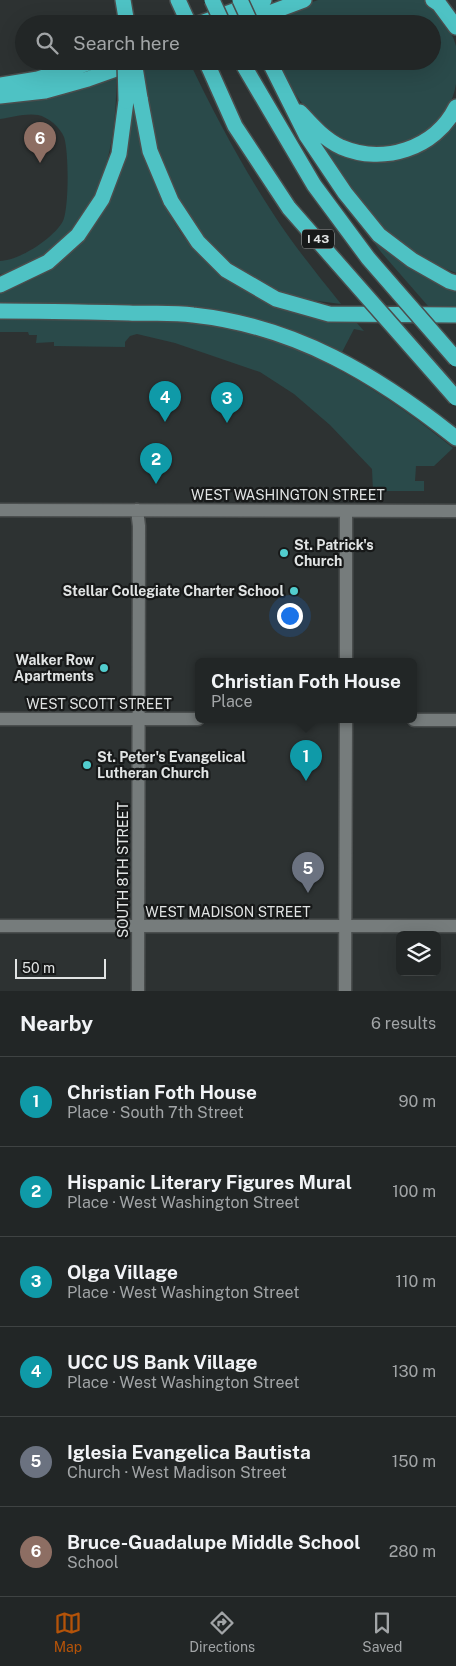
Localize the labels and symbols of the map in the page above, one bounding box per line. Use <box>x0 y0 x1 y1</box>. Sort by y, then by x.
pin: 6 <box>24 122 56 163</box>
road number: I 43 <box>302 230 334 248</box>
pin: 4 <box>149 381 181 422</box>
pin: 3 <box>211 382 243 423</box>
pin: 2 <box>140 443 172 484</box>
street label: WEST WASHINGTON STREET <box>191 487 385 503</box>
place label: St. Patrick's Church <box>294 537 374 569</box>
marker: St. Patrick's Church <box>278 547 290 559</box>
place label: Stellar Collegiate Charter School <box>63 583 284 599</box>
marker: Stellar Collegiate Charter School <box>288 585 300 597</box>
your location <box>277 603 303 629</box>
place label: Walker Row Apartments <box>14 652 94 684</box>
marker: Walker Row Apartments <box>98 662 110 674</box>
street label: WEST SCOTT STREET <box>26 696 172 712</box>
pin: 1 <box>290 740 322 781</box>
place label: St. Peter's Evangelical Lutheran Church <box>97 749 246 781</box>
marker: St. Peter's Evangelical Lutheran Church <box>81 759 93 771</box>
street label: SOUTH 8TH STREET <box>115 802 131 938</box>
pin: 5 <box>292 852 324 893</box>
street label: WEST MADISON STREET <box>145 904 311 920</box>
scale bar <box>15 956 106 979</box>

